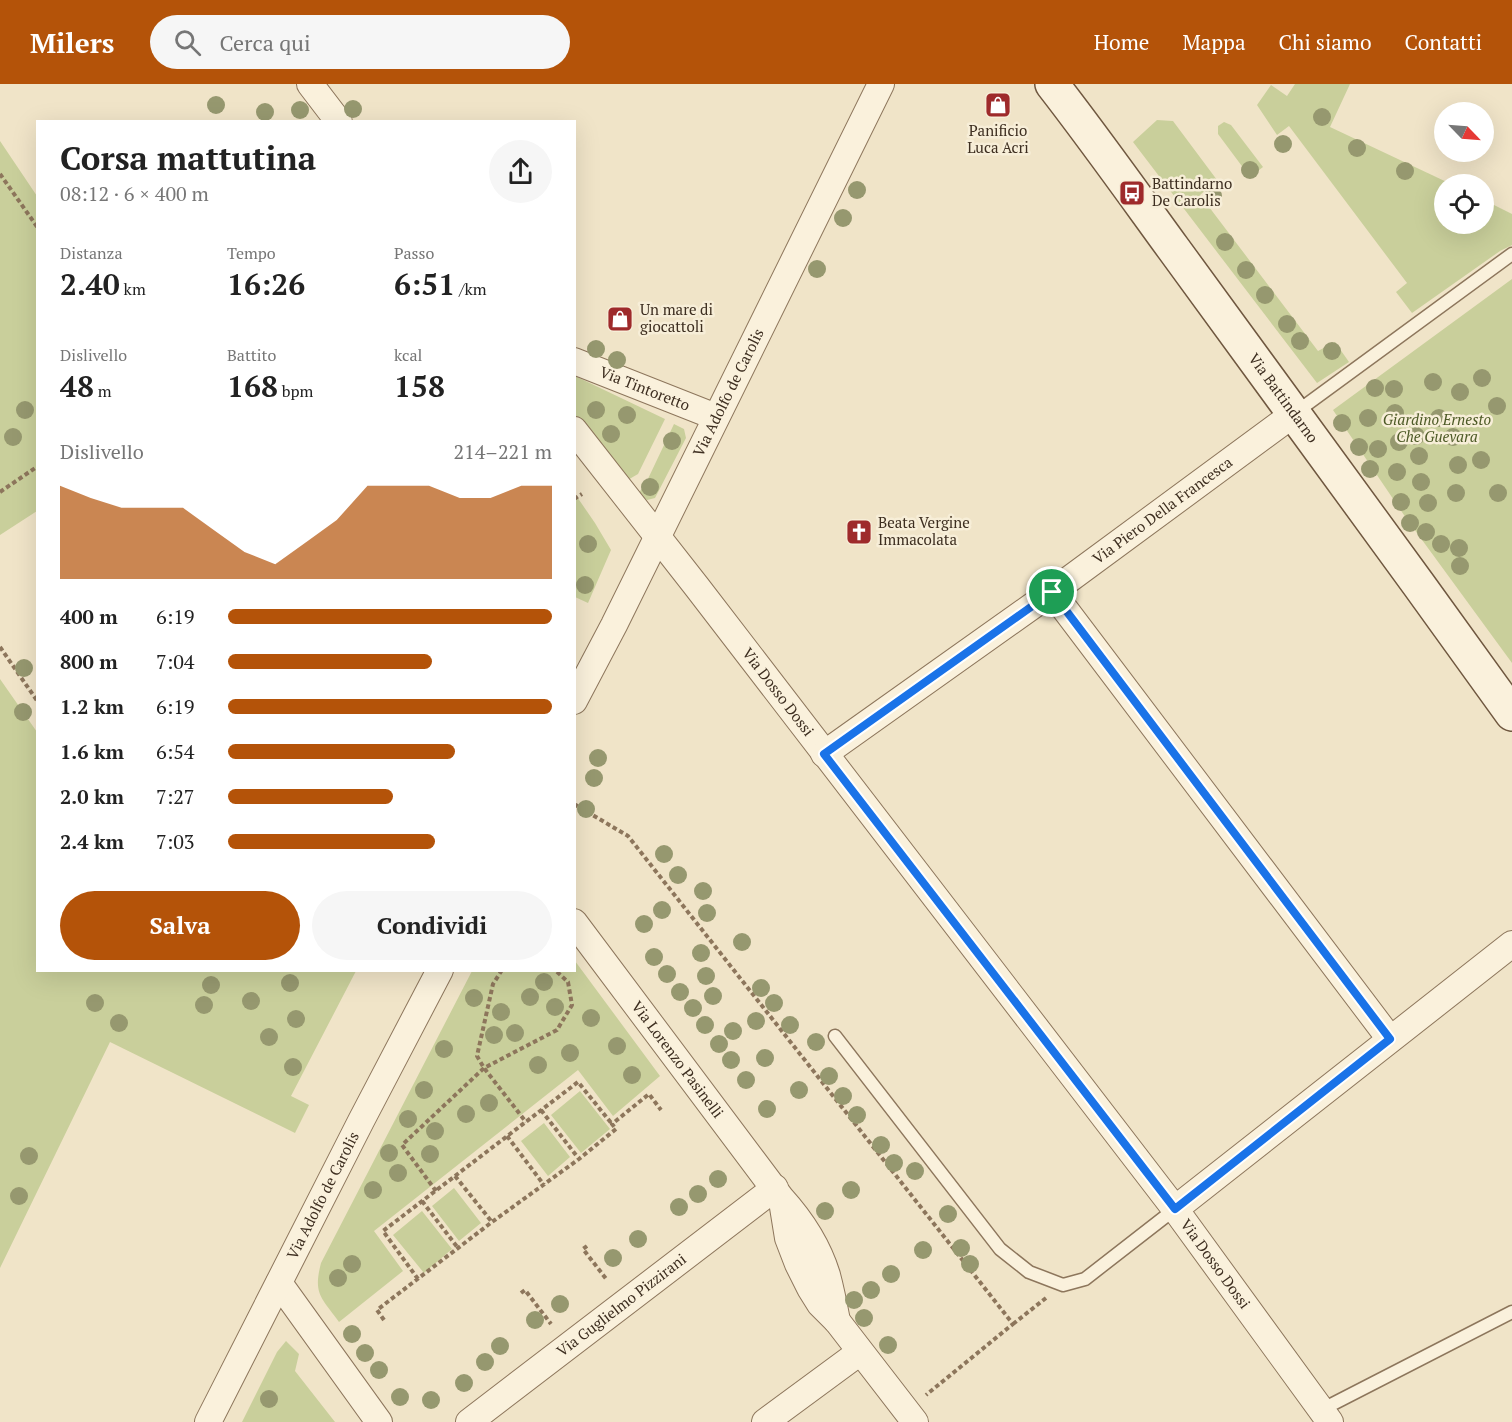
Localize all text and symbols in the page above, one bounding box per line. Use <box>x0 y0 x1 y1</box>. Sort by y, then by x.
search box <box>150 15 570 69</box>
text: Milers <box>30 24 114 61</box>
icon: search <box>171 26 204 59</box>
text: Cerca qui <box>219 28 311 57</box>
text: Home <box>1094 28 1149 56</box>
text: Mappa <box>1182 28 1246 56</box>
text: Chi siamo <box>1279 28 1372 56</box>
text: Contatti <box>1405 28 1482 56</box>
shop icon: Panificio Luca Acri <box>983 90 1013 120</box>
north arrow <box>1434 102 1494 162</box>
map controls <box>1434 102 1494 234</box>
place label: Panificio Luca Acri <box>967 120 1029 157</box>
text: Corsa mattutina <box>60 136 316 179</box>
button: share <box>489 140 552 203</box>
place label: Battindarno De Carolis <box>1152 173 1232 210</box>
button: locate <box>1434 174 1494 234</box>
bus stop icon: Battindarno De Carolis <box>1117 178 1147 208</box>
text: 08:12 · 6 × 400 m <box>60 180 209 207</box>
text: Distanza <box>60 242 122 264</box>
text: Tempo <box>227 242 276 264</box>
text: Passo <box>394 242 434 264</box>
text: 2.40 <box>60 264 120 304</box>
text: 16:26 <box>227 264 305 304</box>
text: 6:51 <box>394 264 455 304</box>
text: km <box>120 278 146 300</box>
text: /km <box>455 278 487 300</box>
place label: Un mare di giocattoli <box>640 299 713 336</box>
shop icon: Un mare di giocattoli <box>605 304 635 334</box>
street label: Via Adolfo de Carolis <box>688 325 768 460</box>
text: Dislivello <box>60 344 127 366</box>
text: Battito <box>227 344 276 366</box>
text: kcal <box>394 344 422 366</box>
street label: Via Battindarno <box>1244 349 1323 446</box>
street label: Via Tintoretto <box>597 361 693 415</box>
text: 48 <box>60 366 94 406</box>
text: 168 <box>227 366 278 406</box>
text: 158 <box>394 366 445 406</box>
text: m <box>94 380 112 402</box>
text: bpm <box>278 380 313 402</box>
park label: Giardino Ernesto Che Guevara <box>1383 409 1492 446</box>
text: Dislivello <box>60 438 144 465</box>
text: 214–221 m <box>453 438 552 465</box>
street label: Via Piero Della Francesca <box>1088 451 1236 568</box>
place label: Beata Vergine Immacolata <box>878 512 970 549</box>
church icon: Beata Vergine Immacolata <box>844 517 874 547</box>
pin <box>1026 566 1077 617</box>
icon: arrive <box>1035 575 1068 608</box>
text: 400 m <box>60 603 118 630</box>
text: 6:19 <box>156 603 195 630</box>
street label: Via Dosso Dossi <box>738 643 819 740</box>
text: 800 m <box>60 648 118 675</box>
text: 7:04 <box>156 648 195 675</box>
text: 1.2 km <box>60 693 124 720</box>
text: 6:19 <box>156 693 195 720</box>
text: 1.6 km <box>60 738 124 765</box>
text: 6:54 <box>156 738 195 765</box>
text: 2.0 km <box>60 783 124 810</box>
text: 7:27 <box>156 783 195 810</box>
text: 2.4 km <box>60 828 124 855</box>
text: 7:03 <box>156 828 195 855</box>
button: Salva <box>60 891 300 960</box>
button: Condividi <box>312 891 552 960</box>
street label: Via Lorenzo Pasinelli <box>628 996 728 1122</box>
street label: Via Adolfo de Carolis <box>281 1128 363 1262</box>
street label: Via Dosso Dossi <box>1177 1215 1255 1312</box>
street label: Via Guglielmo Pizzirani <box>552 1249 690 1360</box>

